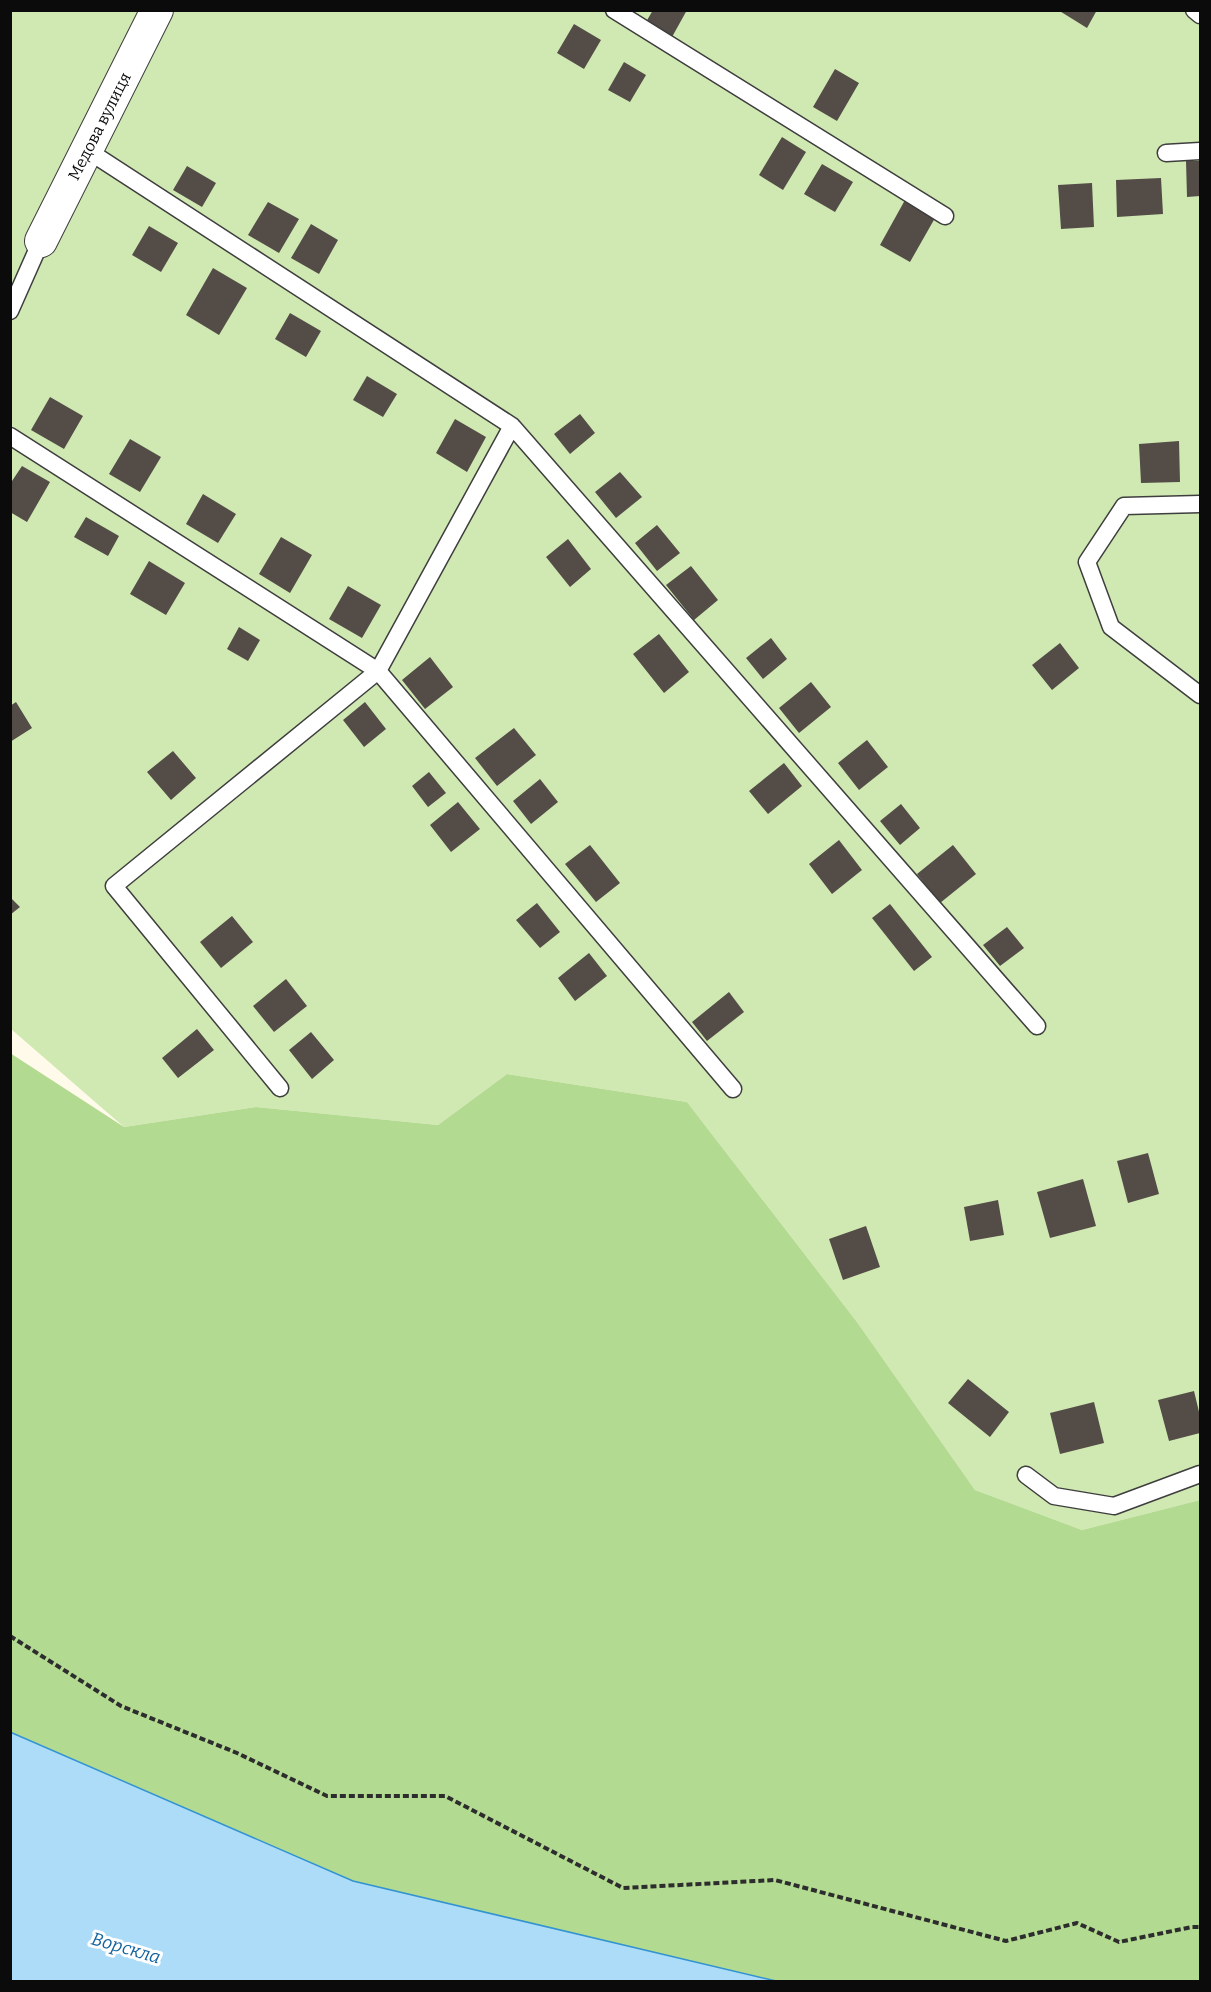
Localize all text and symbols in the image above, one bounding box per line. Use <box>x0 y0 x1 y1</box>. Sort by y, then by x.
street label: Медова вулиця <box>64 69 135 183</box>
water label: Ворскла <box>89 1928 163 1968</box>

